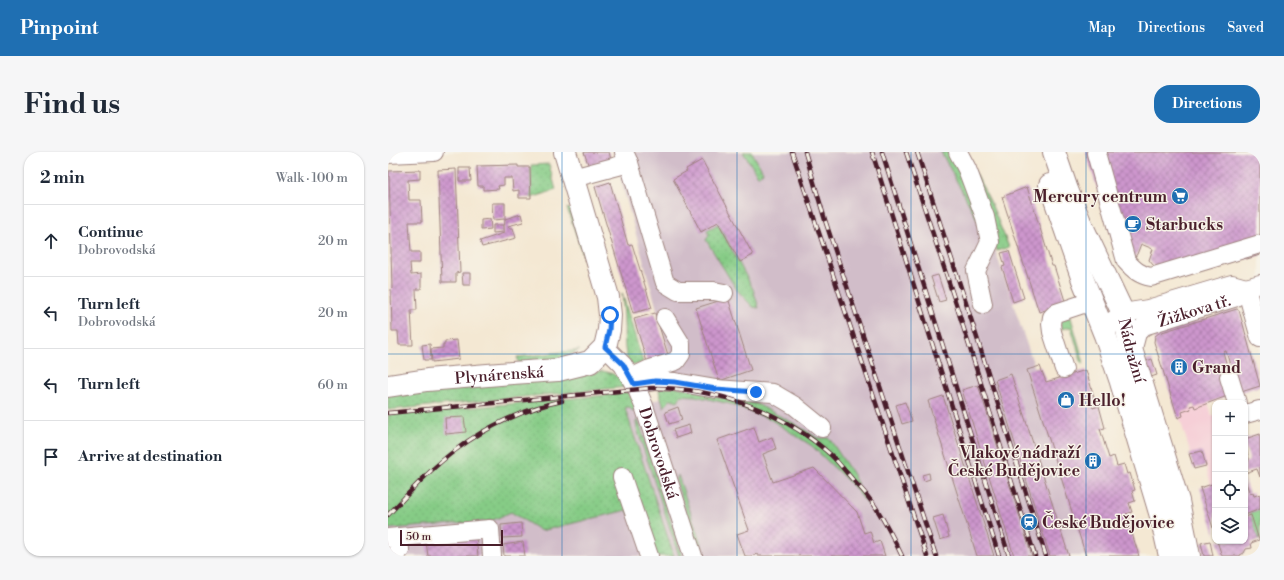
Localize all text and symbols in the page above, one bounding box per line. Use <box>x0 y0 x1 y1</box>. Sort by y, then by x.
text: Pinpoint <box>20 16 99 40</box>
text: Map <box>1088 19 1116 37</box>
text: Directions <box>1138 19 1205 37</box>
text: Saved <box>1227 19 1264 37</box>
button: Directions <box>1154 85 1260 123</box>
text: Find us <box>24 87 120 122</box>
text: 2 min <box>40 167 85 189</box>
text: Walk · 100 m <box>276 170 348 186</box>
supermarket icon: Mercury centrum <box>1170 186 1190 206</box>
place label: Mercury centrum <box>1033 187 1167 207</box>
cafe icon: Starbucks <box>1123 214 1143 234</box>
place label: Starbucks <box>1146 215 1223 235</box>
text: Continue <box>78 223 143 242</box>
icon: ahead <box>40 230 62 252</box>
text: 20 m <box>318 233 348 249</box>
text: Dobrovodská <box>78 242 156 258</box>
street label: Žižkova tř. <box>1155 291 1233 332</box>
text: Turn left <box>78 295 140 314</box>
icon: left <box>40 302 62 324</box>
text: 20 m <box>318 305 348 321</box>
route start <box>601 306 619 324</box>
text: Dobrovodská <box>78 314 156 330</box>
street label: Nádražní <box>1114 316 1150 386</box>
building icon: Grand <box>1169 357 1189 377</box>
place label: Grand <box>1192 358 1241 378</box>
street label: Plynárenská <box>454 362 546 389</box>
icon: left <box>40 374 62 396</box>
text: Turn left <box>78 375 140 394</box>
text: 60 m <box>317 377 348 393</box>
route end <box>747 383 765 401</box>
shop icon: Hello! <box>1056 390 1076 410</box>
place label: Hello! <box>1079 391 1126 411</box>
map controls <box>1212 400 1248 544</box>
button: + <box>1212 400 1248 436</box>
street label: Dobrovodská <box>634 405 683 503</box>
button: − <box>1212 436 1248 472</box>
place label: Vlakové nádraží České Budějovice <box>948 443 1081 481</box>
icon: arrive <box>40 446 62 468</box>
text: Arrive at destination <box>78 447 222 466</box>
building icon: Vlakové nádraží České Budějovice <box>1083 451 1103 471</box>
button: locate <box>1212 472 1248 508</box>
button: layers <box>1212 508 1248 544</box>
place label: České Budějovice <box>1042 511 1175 533</box>
station icon: České Budějovice <box>1019 512 1039 532</box>
scale bar <box>400 528 503 547</box>
text: 50 m <box>406 530 431 544</box>

